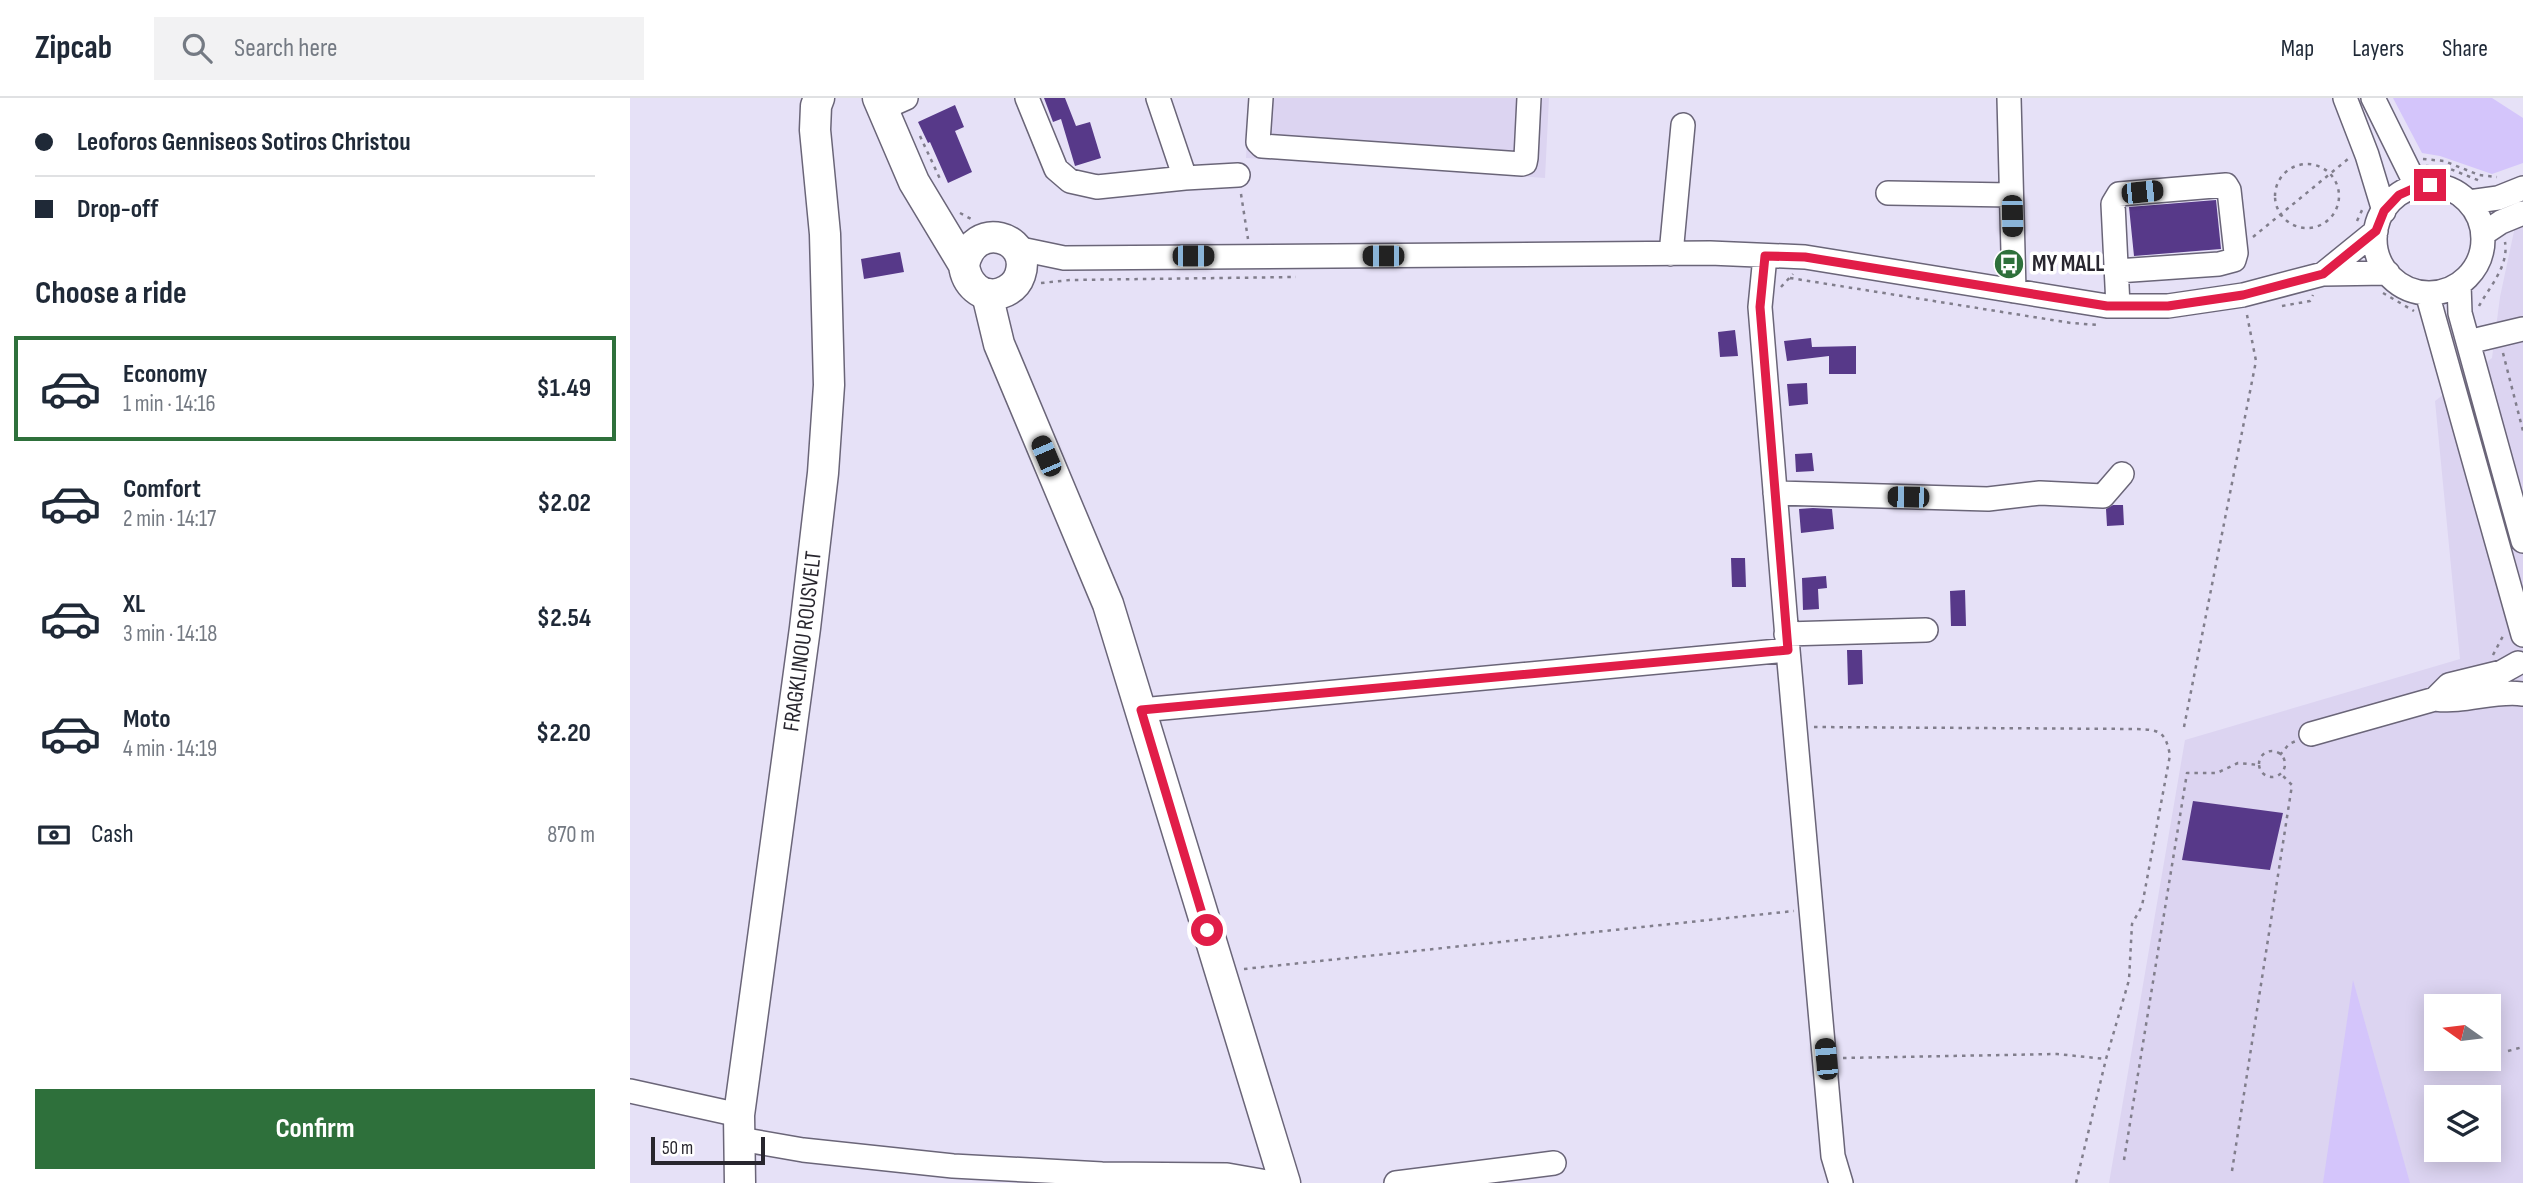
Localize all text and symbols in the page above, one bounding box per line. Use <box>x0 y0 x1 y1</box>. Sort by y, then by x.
search box <box>154 17 644 80</box>
text: Zipcab <box>35 28 112 68</box>
icon: search <box>178 29 216 67</box>
text: Search here <box>234 33 337 64</box>
text: Map <box>2281 34 2314 63</box>
text: Layers <box>2352 34 2404 63</box>
text: Share <box>2442 34 2488 63</box>
text: Leoforos Genniseos Sotiros Christou <box>77 127 411 158</box>
route end <box>2414 169 2446 201</box>
car <box>2121 179 2164 205</box>
text: Drop-off <box>77 194 158 225</box>
car <box>2002 195 2023 237</box>
car <box>1173 246 1215 267</box>
car <box>1363 246 1405 267</box>
bus stop icon: MY MALL <box>1992 247 2026 281</box>
place label: MY MALL <box>2032 250 2104 278</box>
text: Choose a ride <box>35 274 187 313</box>
icon: car <box>39 357 102 420</box>
text: Economy <box>123 359 207 390</box>
text: $1.49 <box>536 373 591 404</box>
text: 1 min · 14:16 <box>123 390 216 418</box>
car <box>1029 433 1064 479</box>
icon: car <box>39 472 102 535</box>
text: Comfort <box>123 474 201 505</box>
car <box>1887 486 1930 508</box>
text: $2.02 <box>537 488 591 519</box>
text: 2 min · 14:17 <box>123 505 216 533</box>
street label: FRAGKLINOU ROUSVELT <box>777 550 828 733</box>
icon: car <box>39 587 102 650</box>
text: XL <box>123 589 145 620</box>
text: $2.54 <box>537 603 591 634</box>
text: 3 min · 14:18 <box>123 620 217 648</box>
icon: car <box>39 702 102 765</box>
text: Moto <box>123 704 171 735</box>
text: $2.20 <box>536 718 591 749</box>
text: 4 min · 14:19 <box>123 735 217 763</box>
icon: cash <box>35 816 73 854</box>
text: Cash <box>91 819 134 850</box>
text: 870 m <box>547 821 595 849</box>
route start <box>1191 914 1223 946</box>
north arrow <box>2424 994 2501 1071</box>
map controls <box>2424 994 2501 1162</box>
car <box>1814 1037 1839 1081</box>
button: layers <box>2424 1085 2501 1162</box>
button: Confirm <box>35 1089 595 1169</box>
scale bar <box>651 1134 765 1166</box>
text: 50 m <box>662 1137 693 1160</box>

